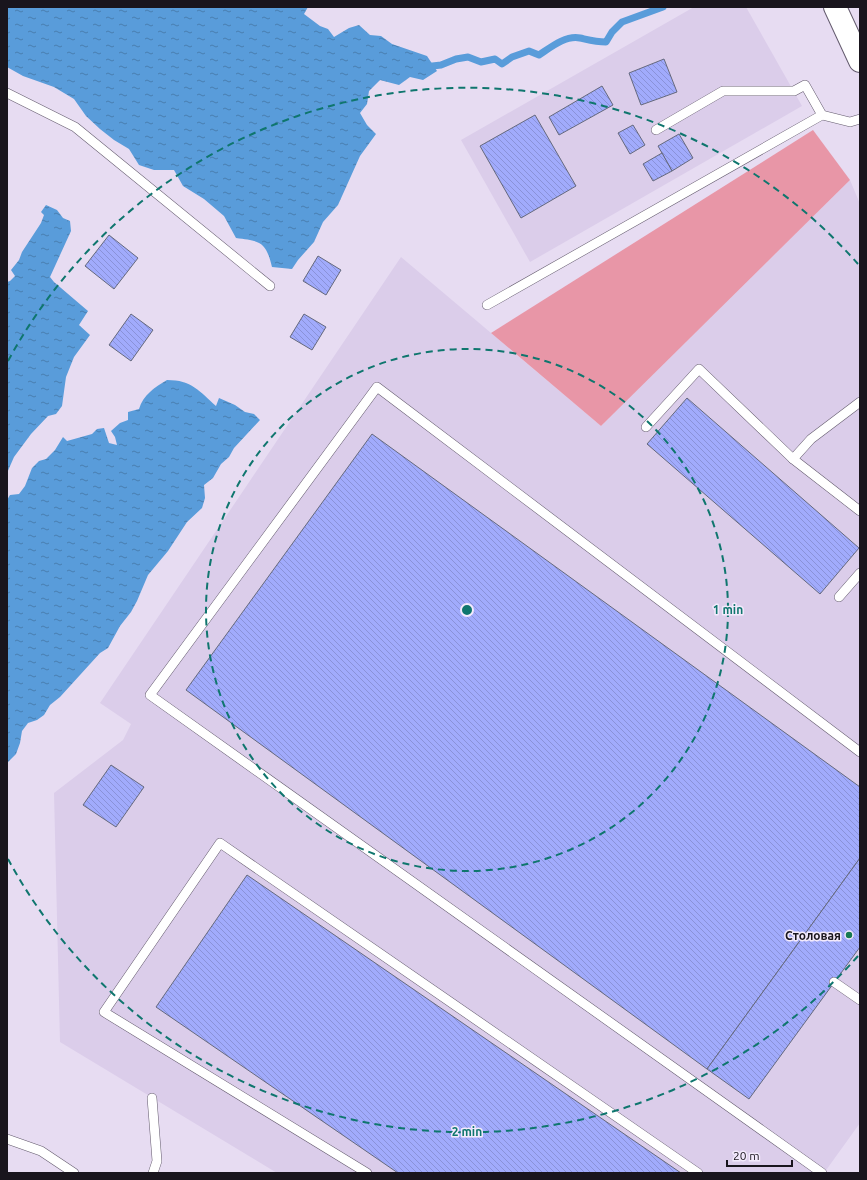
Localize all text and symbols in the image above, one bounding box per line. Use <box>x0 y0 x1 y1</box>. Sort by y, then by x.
centre of rings <box>460 603 474 617</box>
text: 1 min <box>713 603 743 616</box>
place label: Столовая <box>785 929 841 942</box>
marker: Столовая <box>844 930 854 940</box>
text: 2 min <box>452 1125 482 1138</box>
scale bar <box>727 1142 792 1168</box>
text: 20 m <box>733 1149 760 1162</box>

